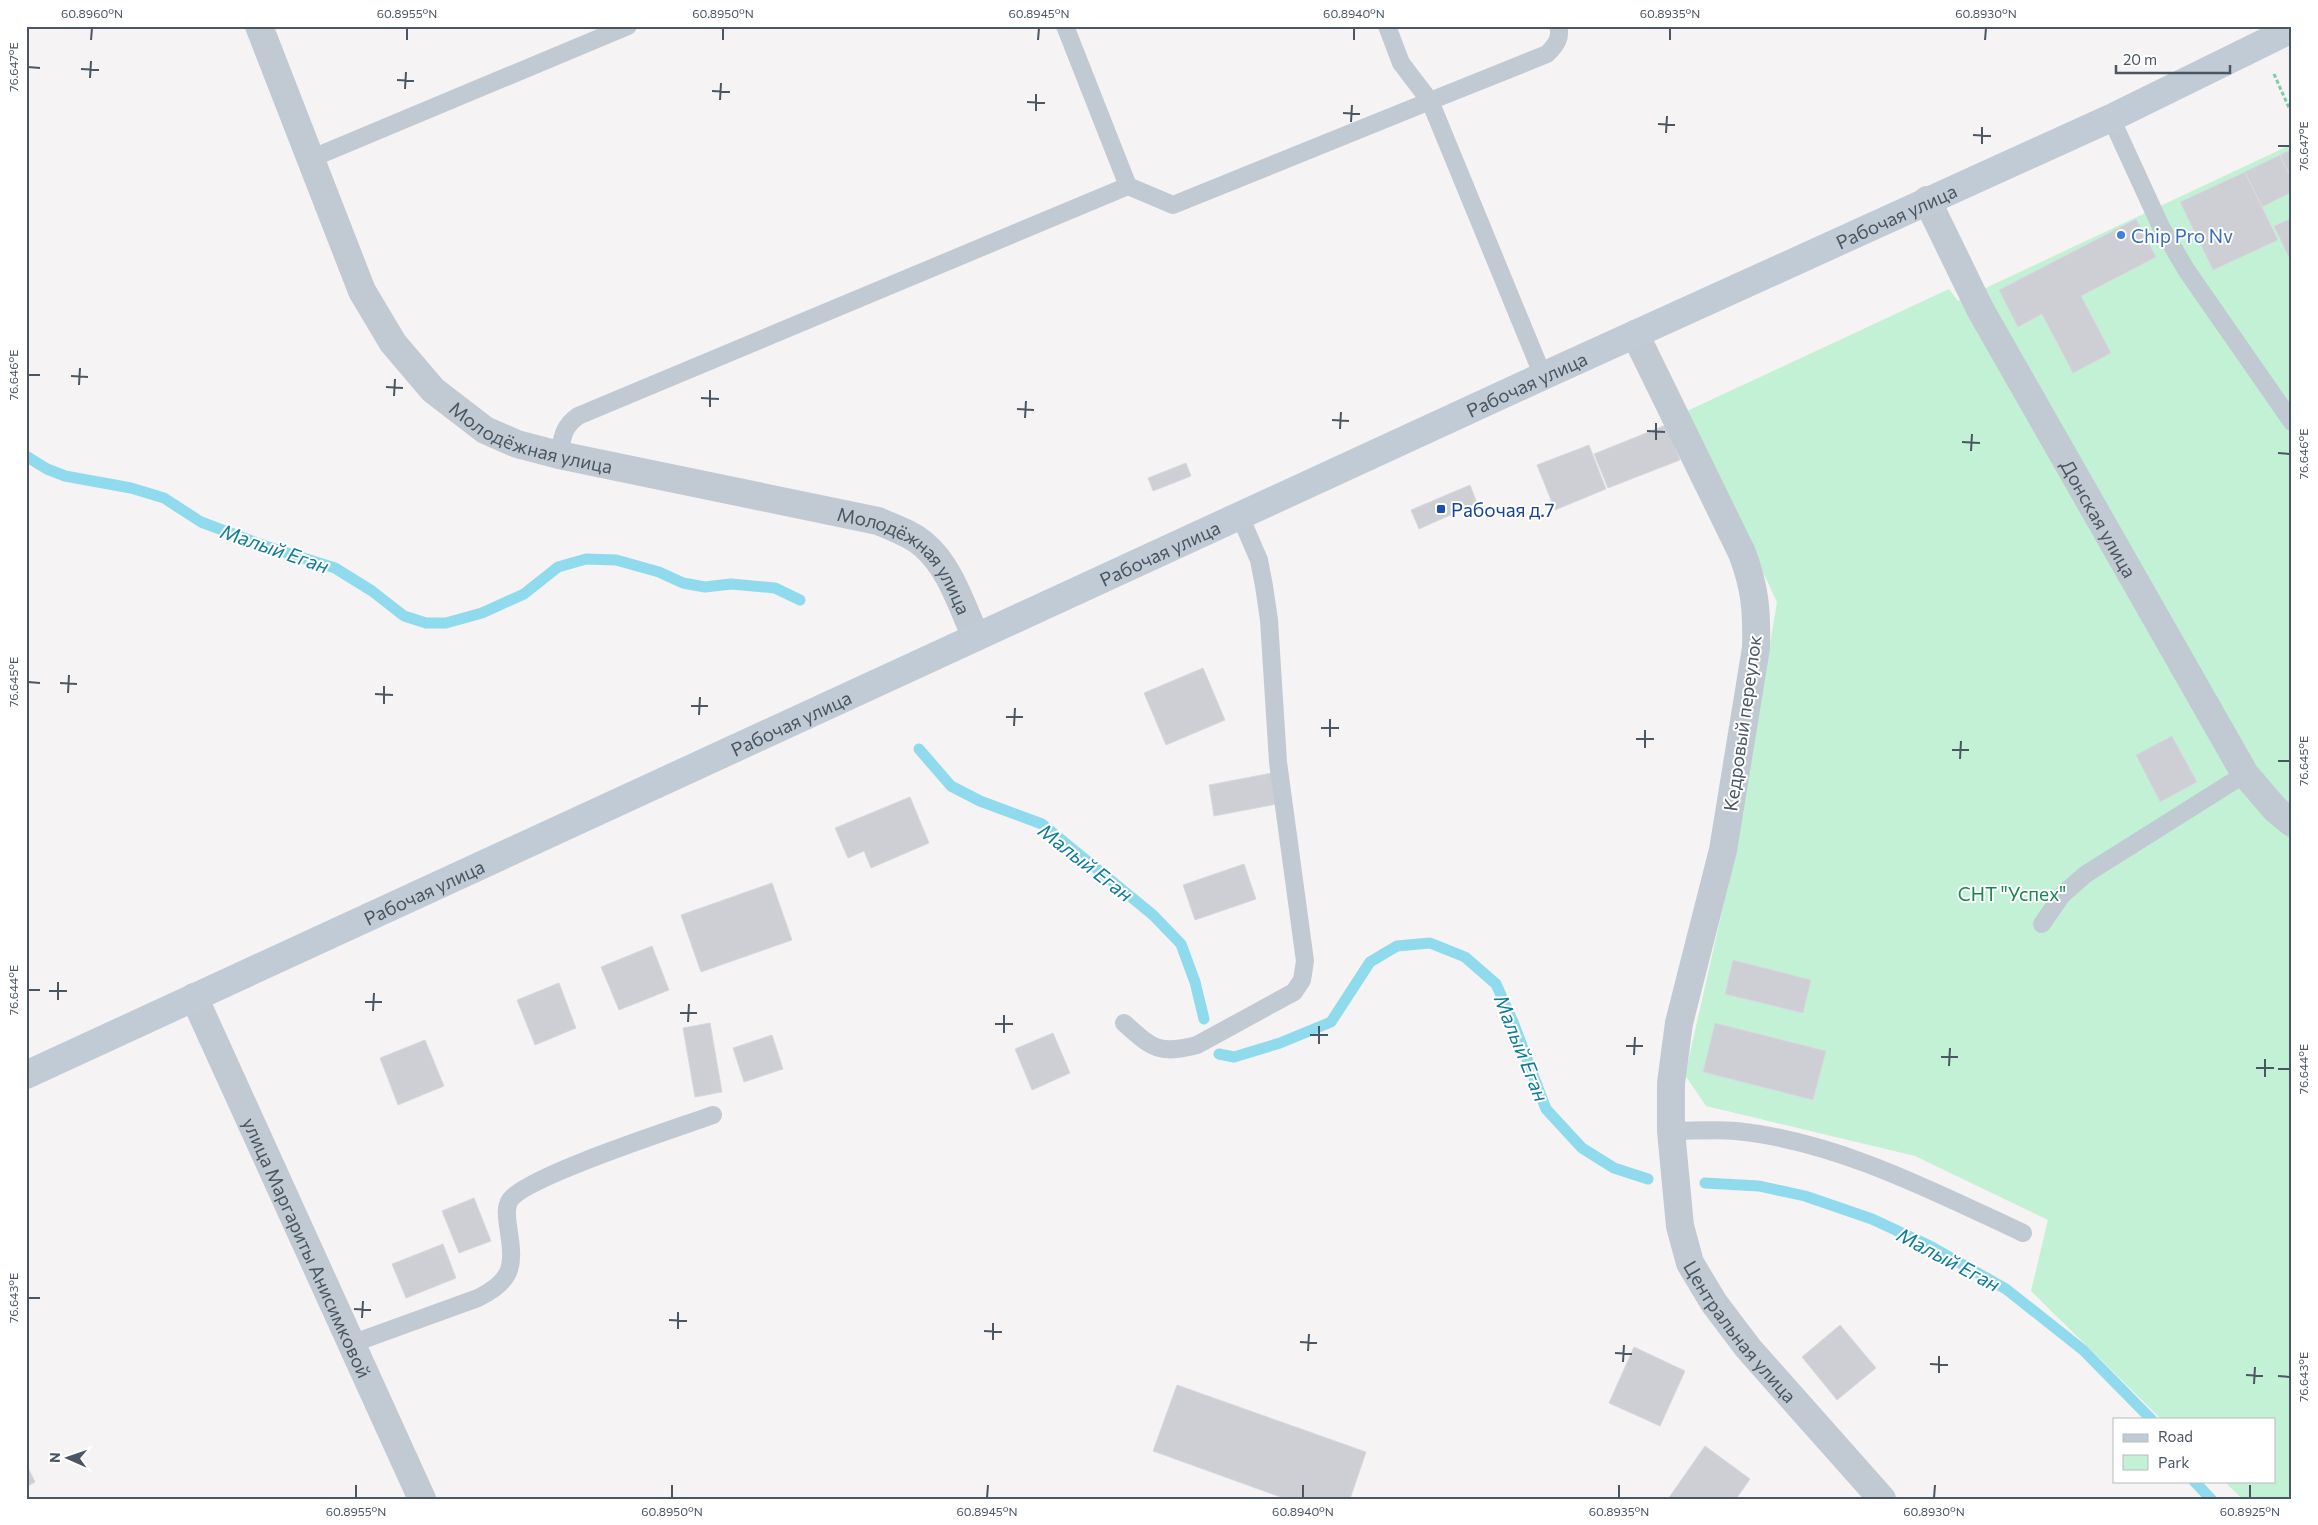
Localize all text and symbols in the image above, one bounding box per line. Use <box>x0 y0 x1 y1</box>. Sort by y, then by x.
text: 60.8960°N <box>61 6 123 20</box>
text: 60.8955°N <box>377 6 437 20</box>
text: 60.8950°N <box>692 6 754 20</box>
text: 60.8945°N <box>1009 6 1069 20</box>
text: 60.8940°N <box>1323 6 1385 20</box>
text: 60.8935°N <box>1640 6 1700 20</box>
text: 60.8930°N <box>1955 6 2017 20</box>
text: 76.647°E <box>6 42 20 92</box>
scale bar <box>2116 42 2229 74</box>
text: 20 m <box>2123 50 2157 68</box>
text: 76.647°E <box>2296 121 2310 171</box>
street label: Рабочая улица <box>1832 178 1960 253</box>
place label: Chip Pro Nv <box>2131 224 2233 247</box>
marker: Chip Pro Nv <box>2115 229 2127 241</box>
street label: Рабочая улица <box>1462 346 1590 421</box>
text: 76.646°E <box>6 350 20 400</box>
street label: Молодёжная улица <box>445 396 615 477</box>
text: 76.646°E <box>2296 429 2310 479</box>
street label: Донская улица <box>2057 455 2142 581</box>
place label: Рабочая д.7 <box>1451 498 1555 521</box>
street label: Молодёжная улица <box>835 501 976 618</box>
marker: Рабочая д.7 <box>1435 503 1447 515</box>
street label: Рабочая улица <box>1095 515 1223 590</box>
water label: Малый Еган <box>218 518 332 578</box>
street label: Кедровый переулок <box>1718 634 1766 812</box>
text: 76.645°E <box>6 657 20 707</box>
street label: Рабочая улица <box>727 685 855 760</box>
text: 76.645°E <box>2296 736 2310 786</box>
water label: Малый Еган <box>1034 818 1138 906</box>
street label: Рабочая улица <box>360 854 488 929</box>
park label: СНТ "Успех" <box>1958 882 2066 905</box>
text: 76.644°E <box>6 965 20 1015</box>
water label: Малый Еган <box>1490 991 1554 1105</box>
text: 76.644°E <box>2296 1044 2310 1094</box>
street label: улица Маргариты Анисимковой <box>239 1114 377 1381</box>
water label: Малый Еган <box>1893 1222 2005 1296</box>
street label: Центральная улица <box>1680 1256 1802 1407</box>
text: 76.643°E <box>6 1273 20 1323</box>
text: 76.643°E <box>2296 1352 2310 1402</box>
legend <box>2113 1418 2276 1482</box>
text: Road <box>2158 1427 2193 1445</box>
north arrow <box>42 1432 92 1482</box>
text: N <box>46 1452 63 1463</box>
text: Park <box>2158 1453 2189 1471</box>
text: 60.8955°N <box>326 1504 386 1518</box>
text: 60.8950°N <box>641 1504 703 1518</box>
text: 60.8945°N <box>957 1504 1017 1518</box>
text: 60.8940°N <box>1272 1504 1334 1518</box>
text: 60.8935°N <box>1589 1504 1649 1518</box>
text: 60.8930°N <box>1903 1504 1965 1518</box>
text: 60.8925°N <box>2220 1504 2280 1518</box>

